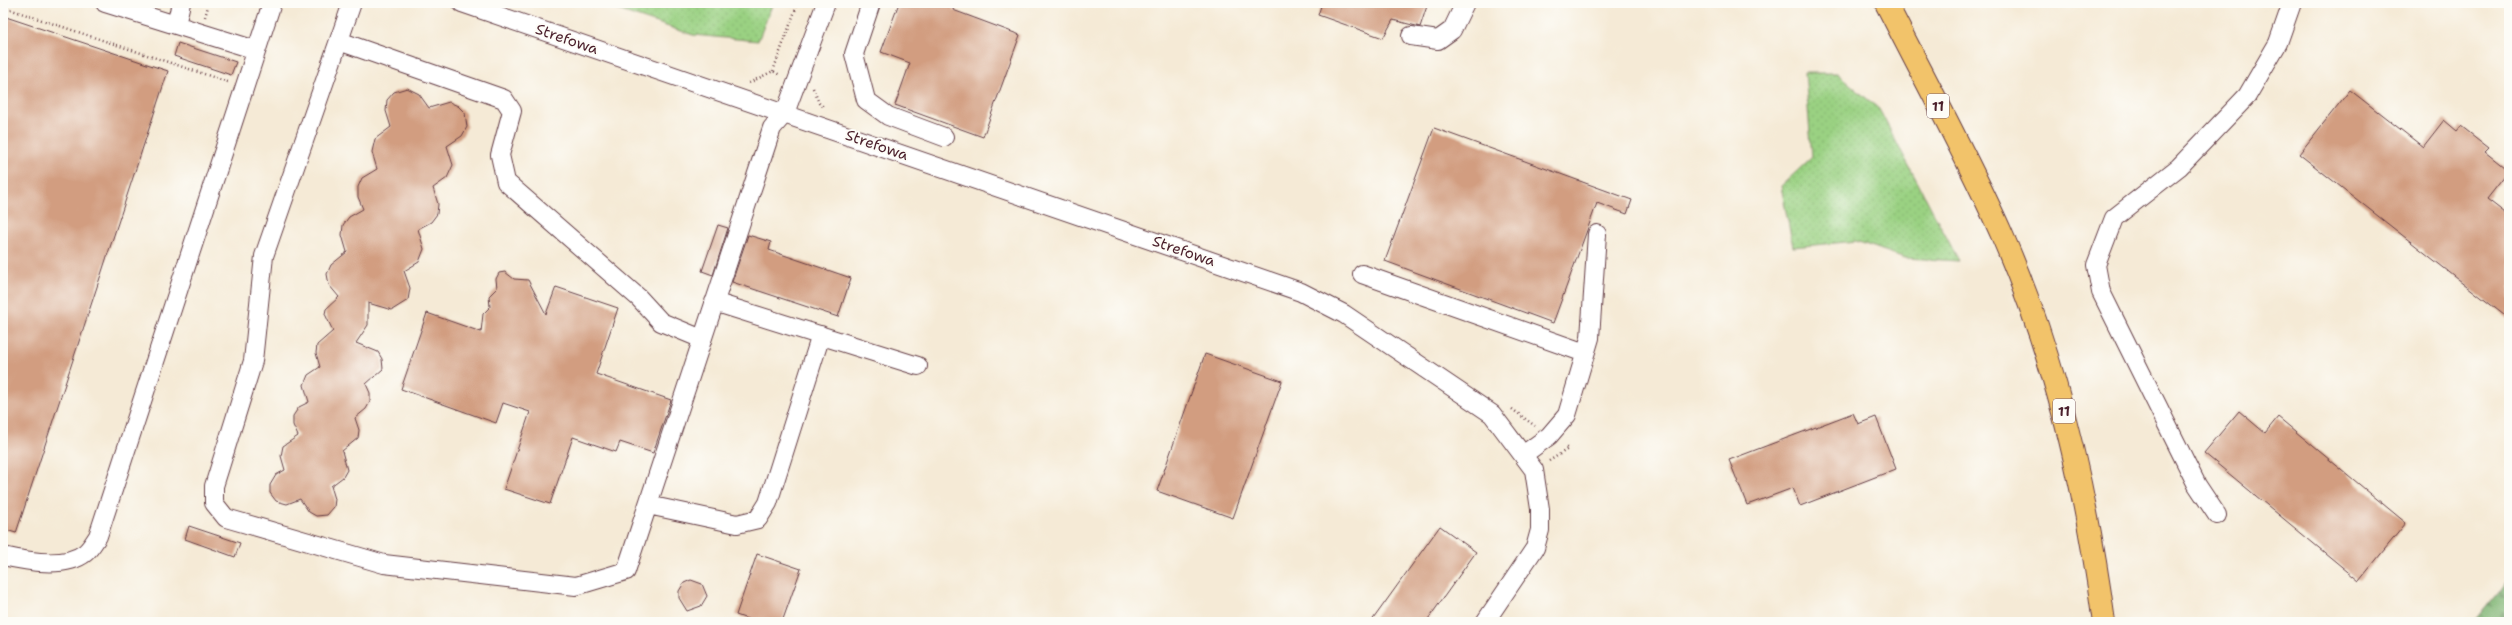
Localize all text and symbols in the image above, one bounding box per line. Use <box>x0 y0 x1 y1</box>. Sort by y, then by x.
street label: Strefowa <box>533 19 602 59</box>
road number: 11 <box>1927 94 1949 118</box>
street label: Strefowa <box>843 125 912 165</box>
street label: Strefowa <box>1150 231 1219 271</box>
road number: 11 <box>2053 399 2075 423</box>

